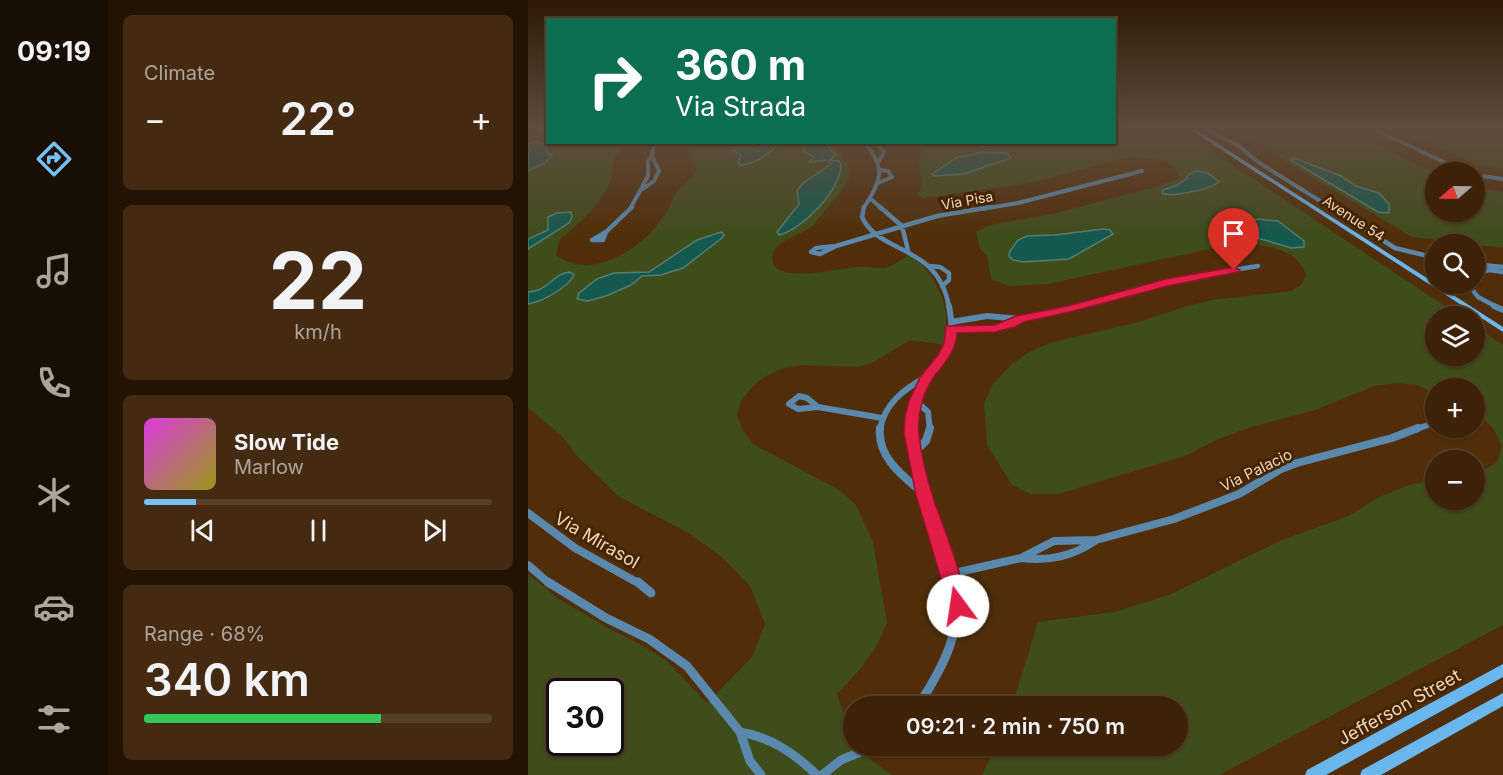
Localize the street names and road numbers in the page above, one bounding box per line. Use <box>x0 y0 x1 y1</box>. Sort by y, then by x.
street label: Via Pisa <box>940 187 994 213</box>
street label: Avenue 54 <box>1320 192 1388 244</box>
street label: Via Palacio <box>1217 444 1295 496</box>
street label: Via Mirasol <box>551 507 643 573</box>
street label: Jefferson Street <box>1334 665 1464 749</box>

